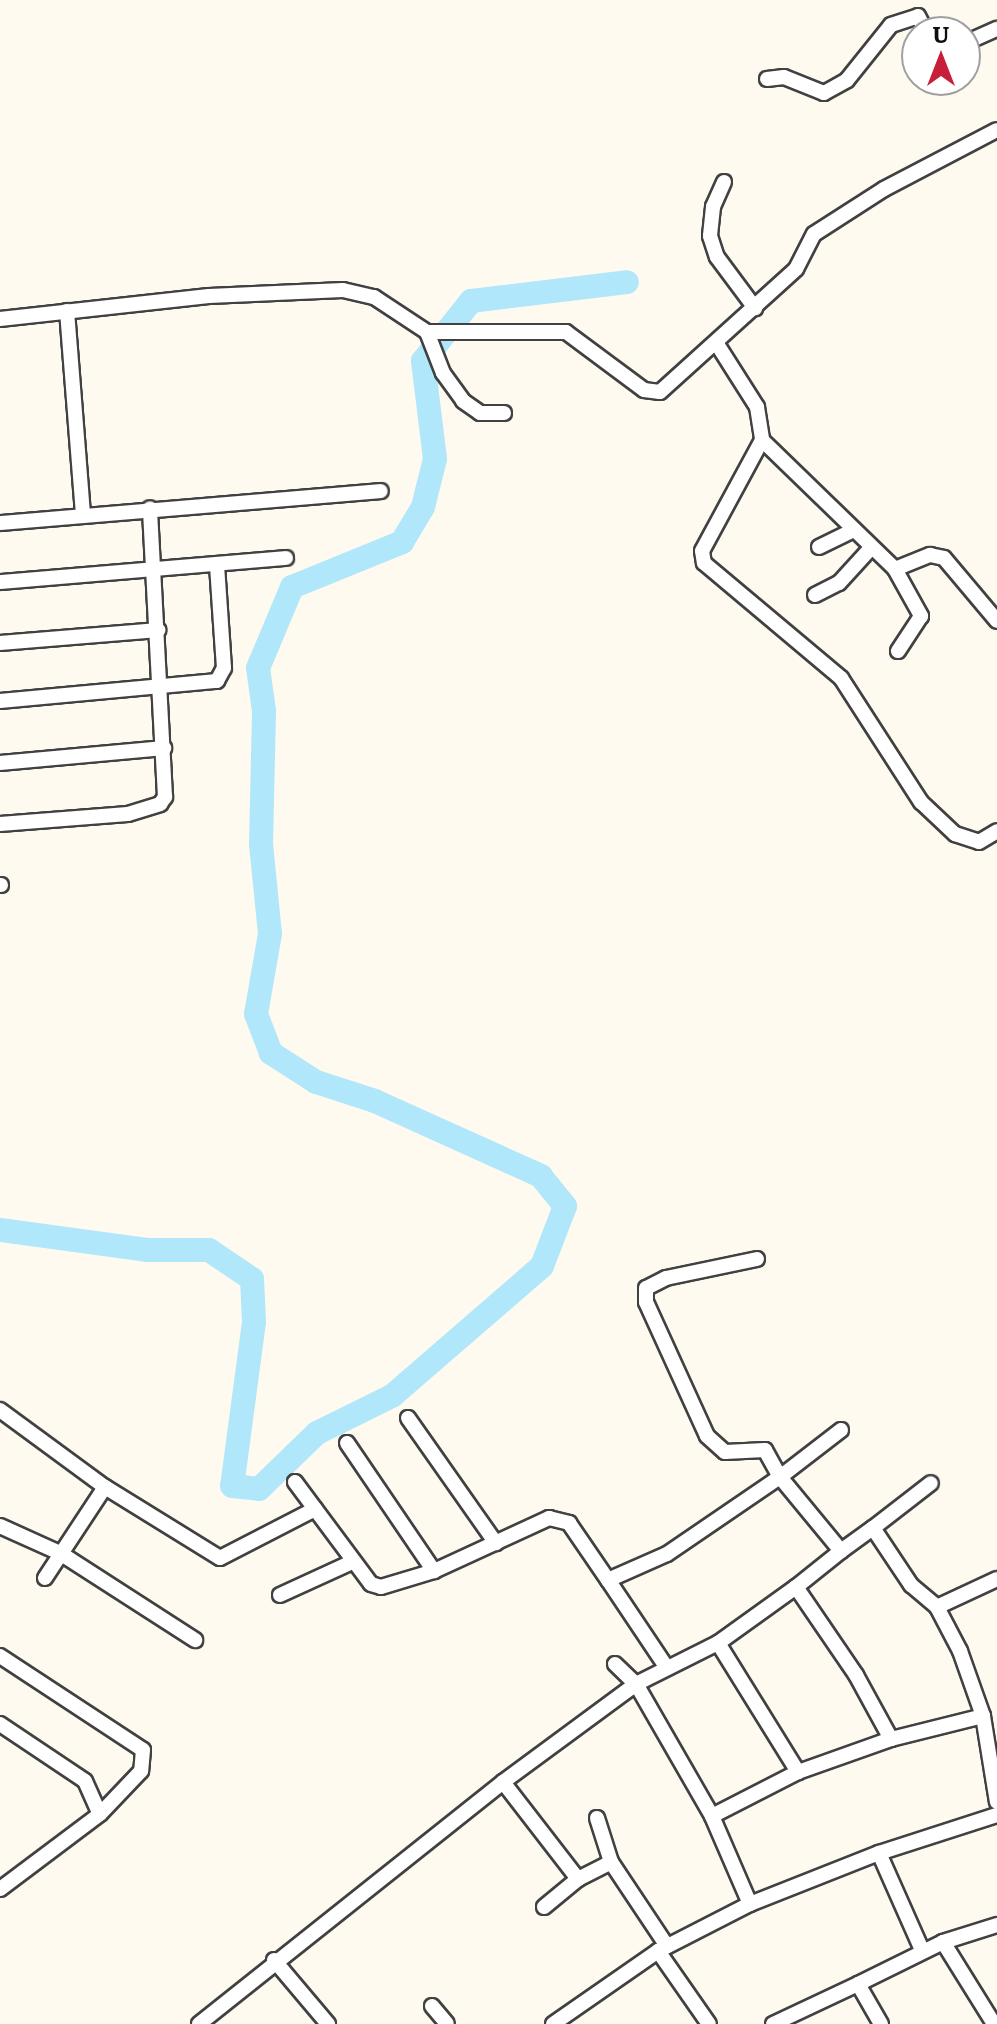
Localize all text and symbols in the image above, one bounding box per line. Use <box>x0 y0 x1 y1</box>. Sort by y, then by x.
north arrow <box>901 16 981 96</box>
text: U <box>932 17 950 50</box>

